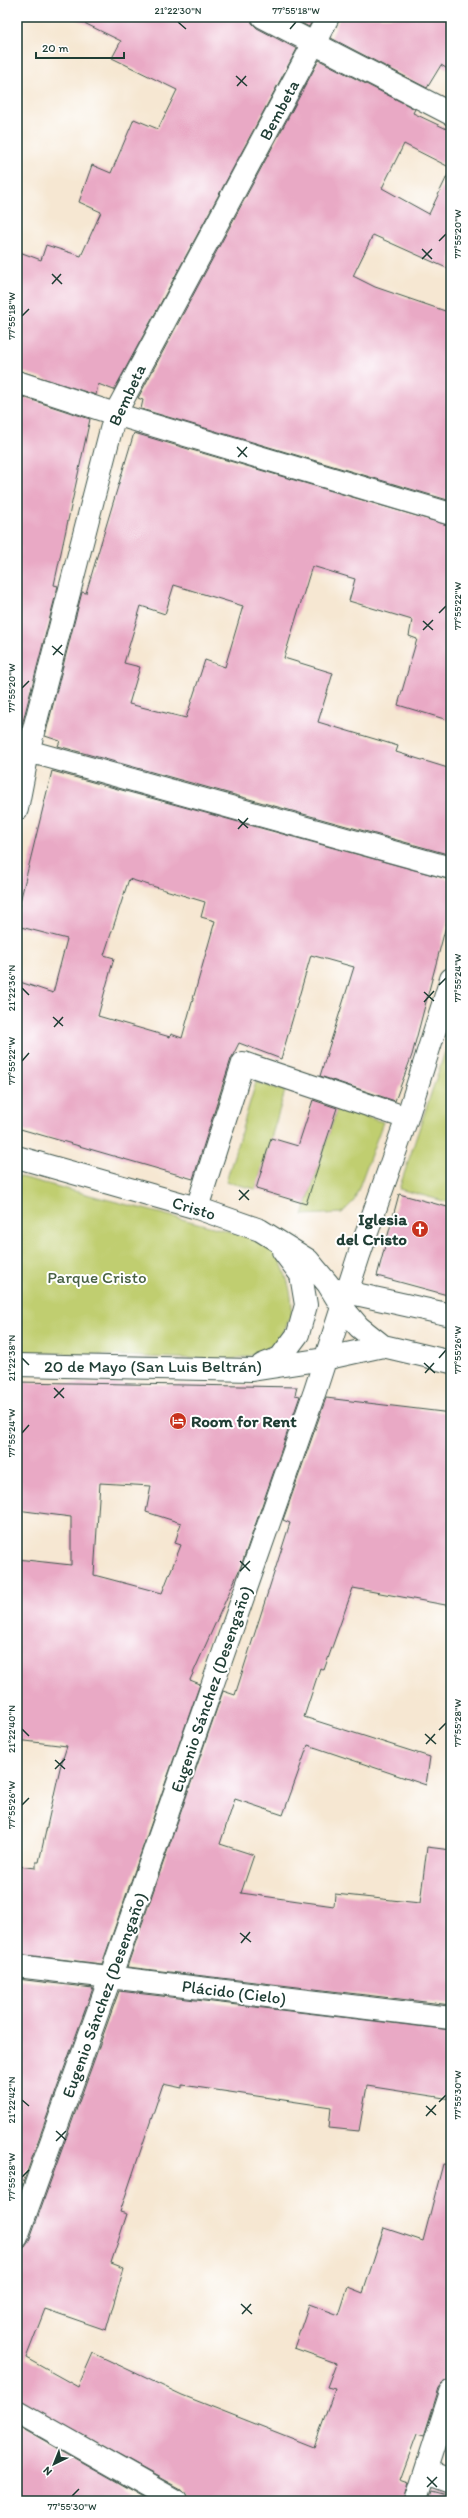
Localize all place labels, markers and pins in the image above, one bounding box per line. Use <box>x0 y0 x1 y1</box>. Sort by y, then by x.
place label: Iglesia del Cristo <box>336 1209 407 1249</box>
church icon: Iglesia del Cristo <box>410 1219 430 1239</box>
hotel icon: Room for Rent <box>168 1411 188 1431</box>
place label: Room for Rent <box>191 1411 297 1431</box>

